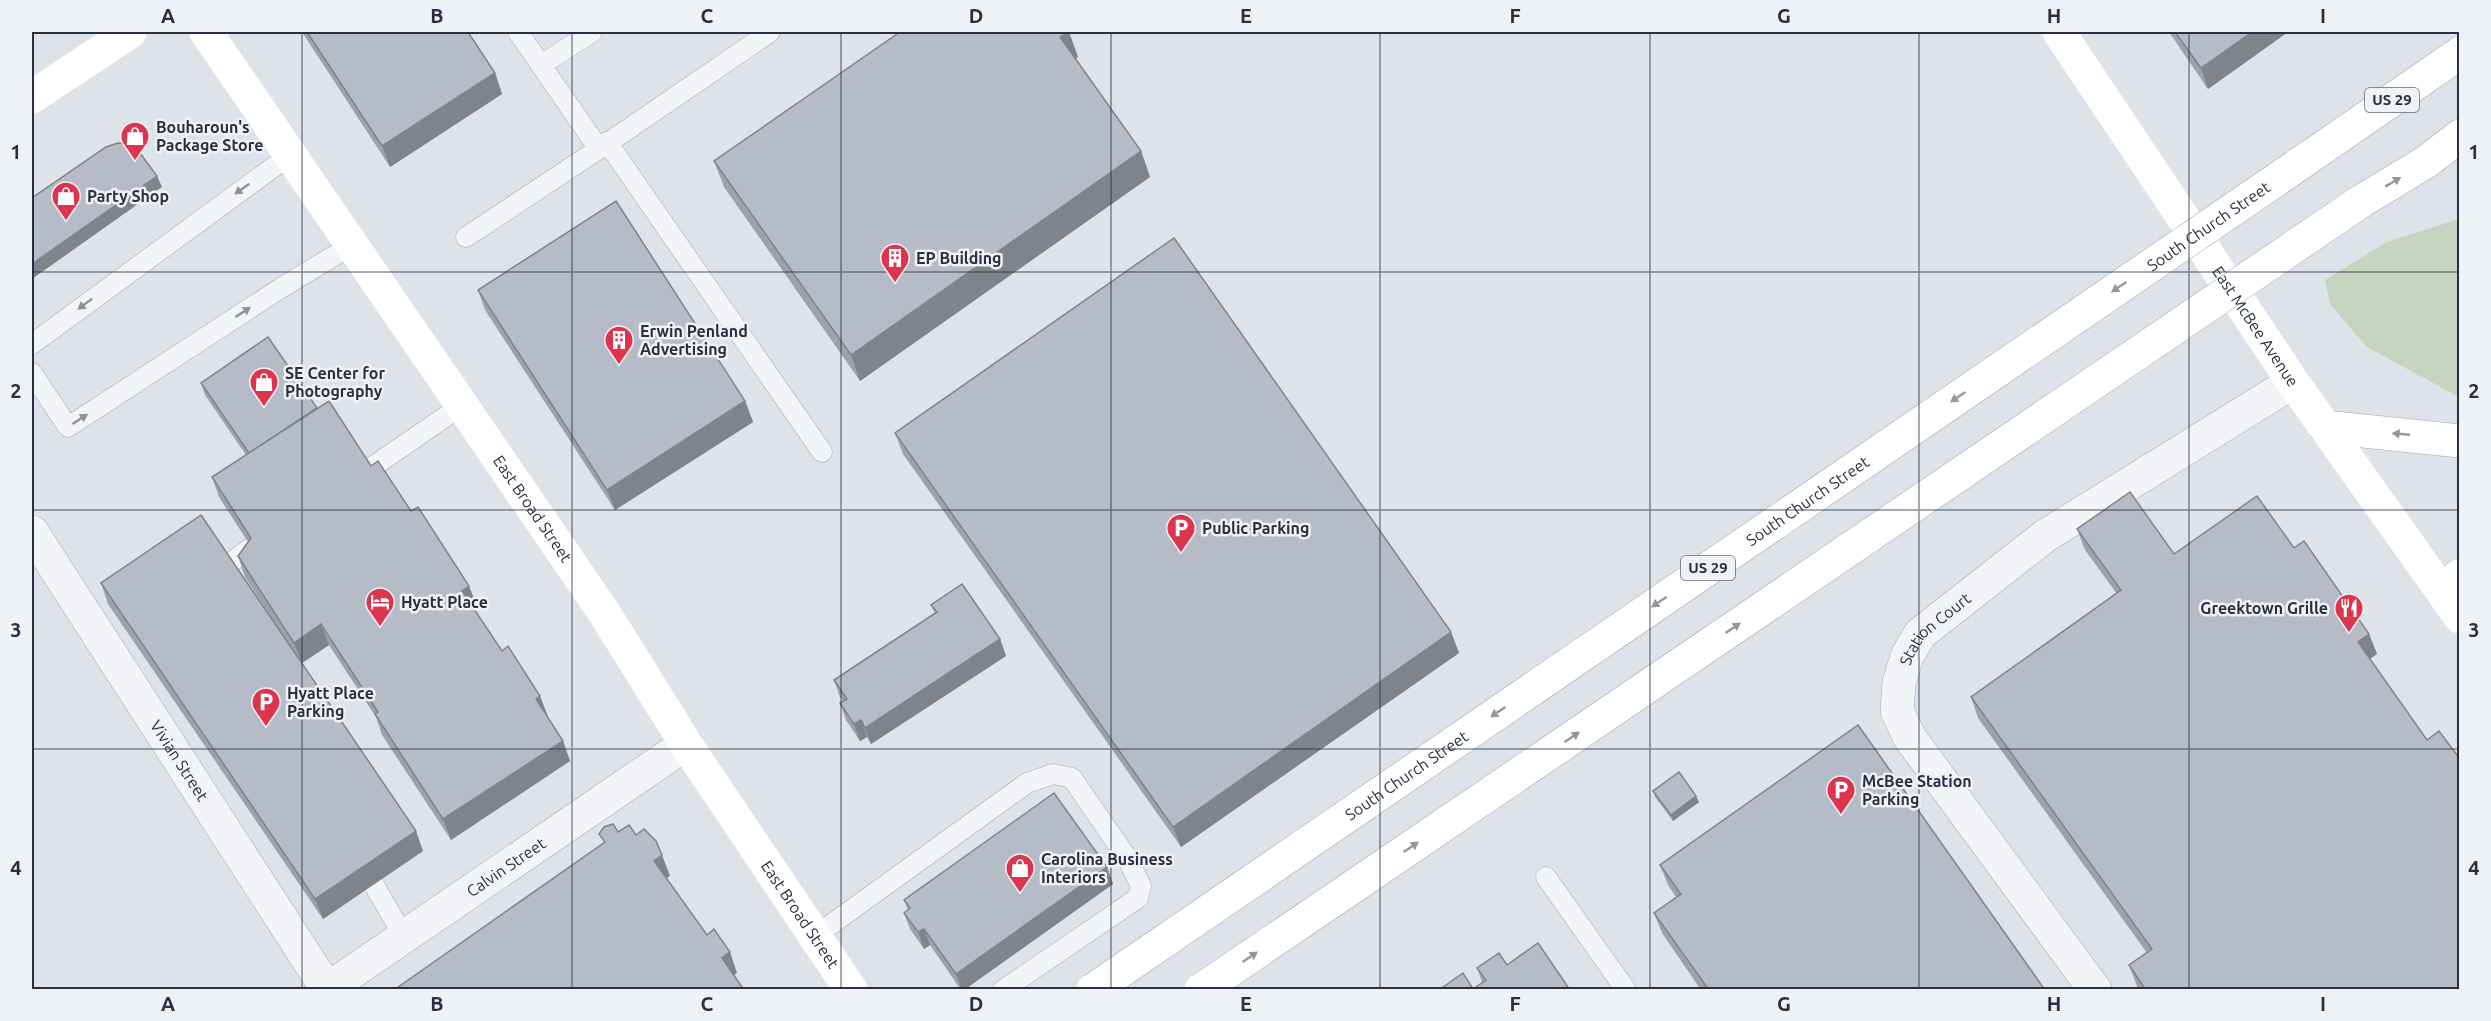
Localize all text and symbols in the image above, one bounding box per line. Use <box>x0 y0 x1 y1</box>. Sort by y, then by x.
text: A <box>161 4 175 27</box>
text: B <box>430 4 444 27</box>
text: C <box>701 4 714 27</box>
text: D <box>969 4 983 27</box>
text: E <box>1240 4 1252 27</box>
text: F <box>1509 4 1521 27</box>
text: G <box>1777 4 1791 27</box>
text: H <box>2047 4 2061 27</box>
text: I <box>2320 4 2326 27</box>
road number: US 29 <box>2365 88 2419 112</box>
place label: Bouharoun's Package Store <box>156 118 263 154</box>
shop icon: Bouharoun's Package Store <box>119 120 151 162</box>
text: 1 <box>10 140 22 163</box>
text: 1 <box>2468 140 2480 163</box>
one-way arrow <box>2385 176 2401 187</box>
street label: South Church Street <box>2144 177 2274 275</box>
shop icon: Party Shop <box>50 180 82 222</box>
one-way arrow <box>234 183 250 195</box>
place label: Party Shop <box>87 187 169 205</box>
building icon: EP Building <box>879 242 911 284</box>
place label: EP Building <box>916 249 1002 267</box>
street label: East McBee Avenue <box>2209 263 2302 390</box>
one-way arrow <box>2112 281 2128 293</box>
one-way arrow <box>77 298 92 310</box>
one-way arrow <box>235 306 251 318</box>
place label: Erwin Penland Advertising <box>640 322 748 358</box>
building icon: Erwin Penland Advertising <box>603 324 635 366</box>
place label: SE Center for Photography <box>285 364 385 400</box>
shop icon: SE Center for Photography <box>248 366 280 408</box>
text: 2 <box>10 379 22 402</box>
text: 2 <box>2468 379 2480 402</box>
one-way arrow <box>1951 391 1967 403</box>
one-way arrow <box>72 413 88 425</box>
one-way arrow <box>2392 429 2411 439</box>
street label: East Broad Street <box>490 452 576 566</box>
street label: South Church Street <box>1743 452 1873 549</box>
parking icon: Public Parking <box>1165 512 1197 554</box>
place label: Public Parking <box>1202 519 1309 537</box>
road number: US 29 <box>1681 556 1735 580</box>
hotel icon: Hyatt Place <box>364 586 396 628</box>
street label: Station Court <box>1896 588 1975 667</box>
restaurant icon: Greektown Grille <box>2333 592 2365 634</box>
place label: Hyatt Place <box>401 593 488 611</box>
one-way arrow <box>1651 596 1667 607</box>
place label: Greektown Grille <box>2200 599 2328 617</box>
text: 3 <box>10 618 22 641</box>
text: 3 <box>2468 618 2480 641</box>
one-way arrow <box>1725 622 1741 634</box>
place label: Hyatt Place Parking <box>287 684 374 720</box>
parking icon: Hyatt Place Parking <box>250 686 282 728</box>
one-way arrow <box>1490 706 1506 717</box>
street label: Vivian Street <box>147 717 212 805</box>
street label: South Church Street <box>1342 726 1472 824</box>
one-way arrow <box>1564 731 1580 743</box>
place label: McBee Station Parking <box>1862 772 1972 808</box>
parking icon: McBee Station Parking <box>1825 774 1857 816</box>
street label: Calvin Street <box>463 833 549 900</box>
one-way arrow <box>1403 842 1419 853</box>
place label: Carolina Business Interiors <box>1041 850 1173 886</box>
shop icon: Carolina Business Interiors <box>1004 852 1036 894</box>
text: 4 <box>10 856 22 879</box>
text: 4 <box>2468 856 2480 879</box>
street label: East Broad Street <box>758 857 843 972</box>
one-way arrow <box>1241 951 1257 963</box>
text: A <box>161 992 175 1015</box>
text: B <box>430 992 444 1015</box>
text: C <box>701 992 714 1015</box>
text: D <box>969 992 983 1015</box>
text: E <box>1240 992 1252 1015</box>
text: F <box>1509 992 1521 1015</box>
text: G <box>1777 992 1791 1015</box>
text: H <box>2047 992 2061 1015</box>
text: I <box>2320 992 2326 1015</box>

